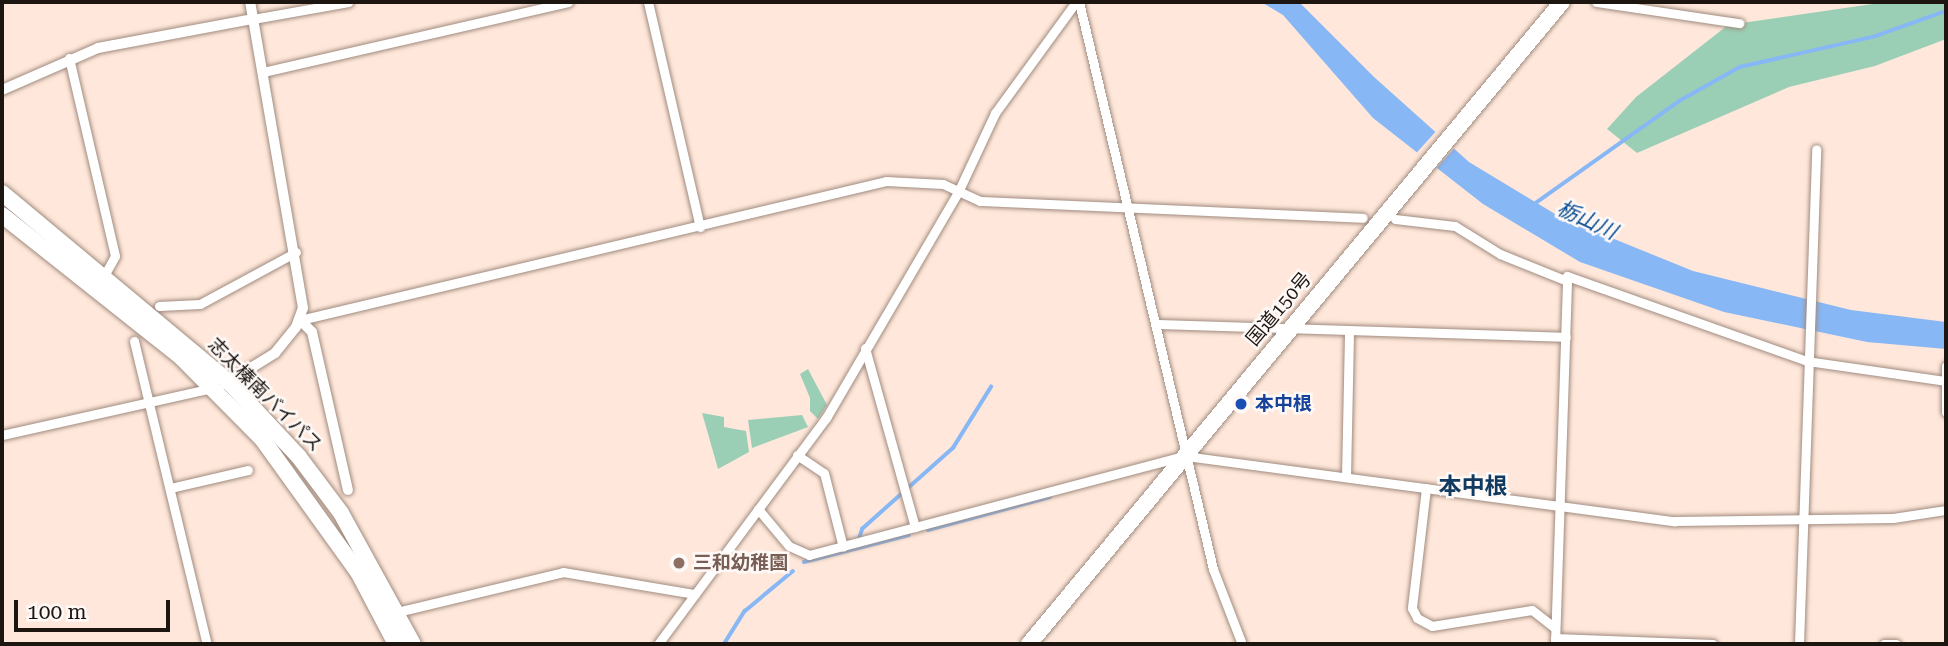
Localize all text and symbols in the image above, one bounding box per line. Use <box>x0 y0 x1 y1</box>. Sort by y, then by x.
water label: 栃山川 <box>1553 195 1621 245</box>
street label: 国道150号 <box>1242 268 1316 350</box>
street label: 志太榛南バイパス <box>203 333 327 457</box>
place label: 本中根 <box>1255 393 1312 415</box>
marker: 本中根 <box>1233 396 1249 412</box>
district label: 本中根 <box>1439 473 1507 501</box>
place label: 三和幼稚園 <box>693 552 788 574</box>
marker: 三和幼稚園 <box>671 555 687 571</box>
scale bar <box>18 586 173 630</box>
text: 100 m <box>27 600 87 624</box>

